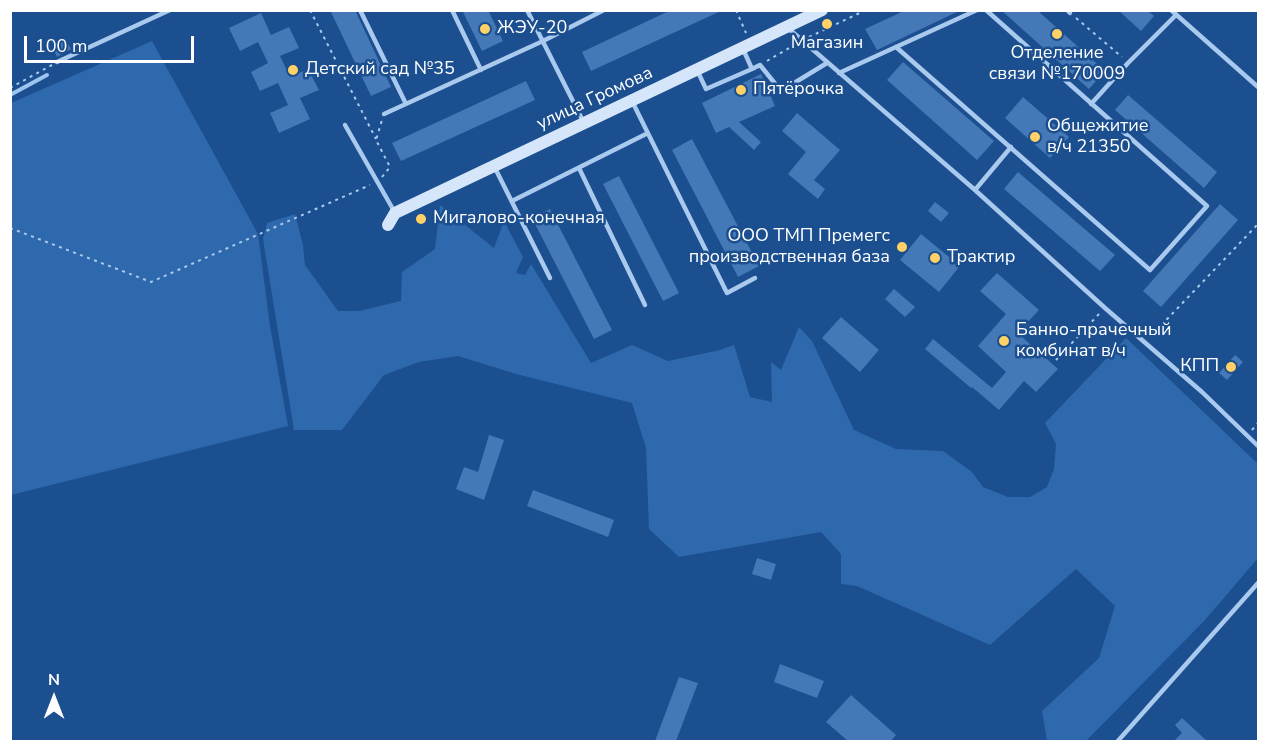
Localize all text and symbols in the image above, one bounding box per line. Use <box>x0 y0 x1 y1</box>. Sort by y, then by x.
marker: Магазин <box>820 17 834 31</box>
place label: ЖЭУ-20 <box>497 18 567 40</box>
marker: ЖЭУ-20 <box>478 22 492 36</box>
scale bar <box>27 24 196 62</box>
marker: Отделение связи №170009 <box>1050 27 1064 41</box>
place label: Магазин <box>791 33 863 55</box>
text: 100 m <box>35 34 87 58</box>
place label: Отделение связи №170009 <box>989 43 1125 86</box>
place label: Детский сад №35 <box>305 59 455 81</box>
marker: Детский сад №35 <box>286 63 300 77</box>
street label: улица Громова <box>534 63 656 135</box>
place label: Пятёрочка <box>753 79 844 101</box>
marker: Пятёрочка <box>734 83 748 97</box>
place label: Общежитие в/ч 21350 <box>1047 116 1148 158</box>
marker: Общежитие в/ч 21350 <box>1028 130 1042 144</box>
place label: Мигалово-конечная <box>433 208 605 230</box>
marker: Мигалово-конечная <box>414 212 428 226</box>
place label: ООО ТМП Премегс производственная база <box>689 226 890 268</box>
marker: ООО ТМП Премегс производственная база <box>895 240 909 254</box>
place label: Трактир <box>947 247 1015 269</box>
marker: Трактир <box>928 251 942 265</box>
place label: Банно-прачечный комбинат в/ч <box>1016 320 1172 362</box>
marker: Банно-прачечный комбинат в/ч <box>997 334 1011 348</box>
place label: КПП <box>1180 356 1219 378</box>
marker: КПП <box>1224 360 1238 374</box>
north arrow <box>24 668 84 728</box>
text: N <box>48 669 60 691</box>

